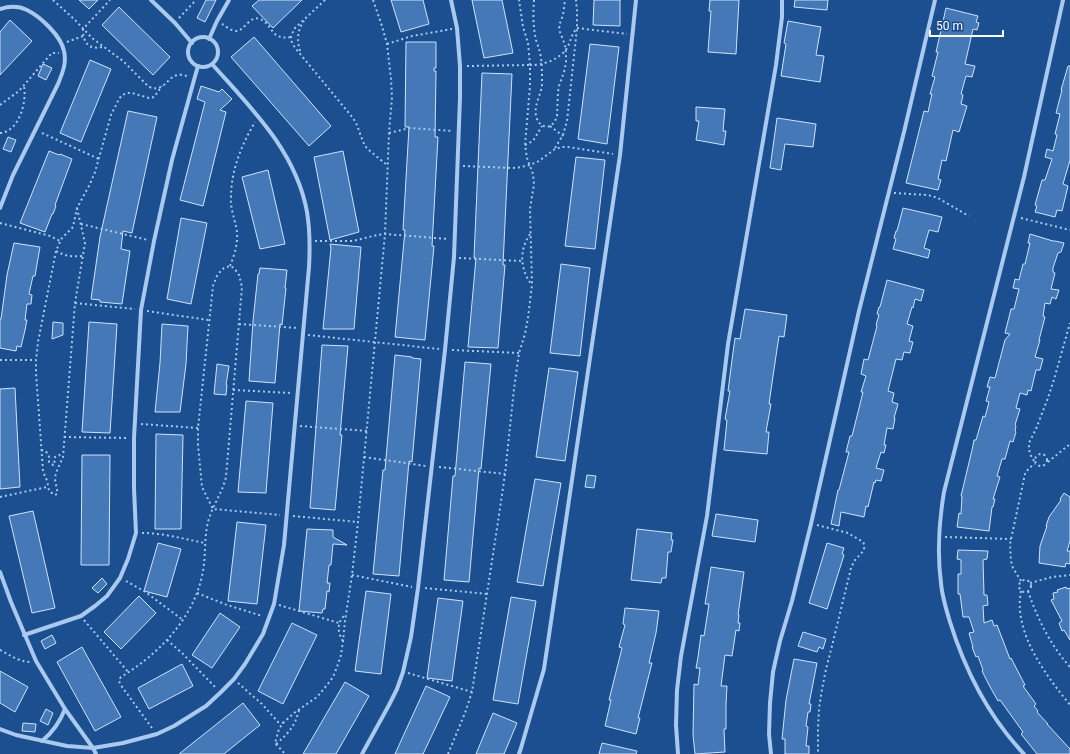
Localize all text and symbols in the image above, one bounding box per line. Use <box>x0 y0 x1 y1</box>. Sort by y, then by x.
scale bar <box>930 12 1003 38</box>
text: 50 m <box>936 19 963 33</box>

